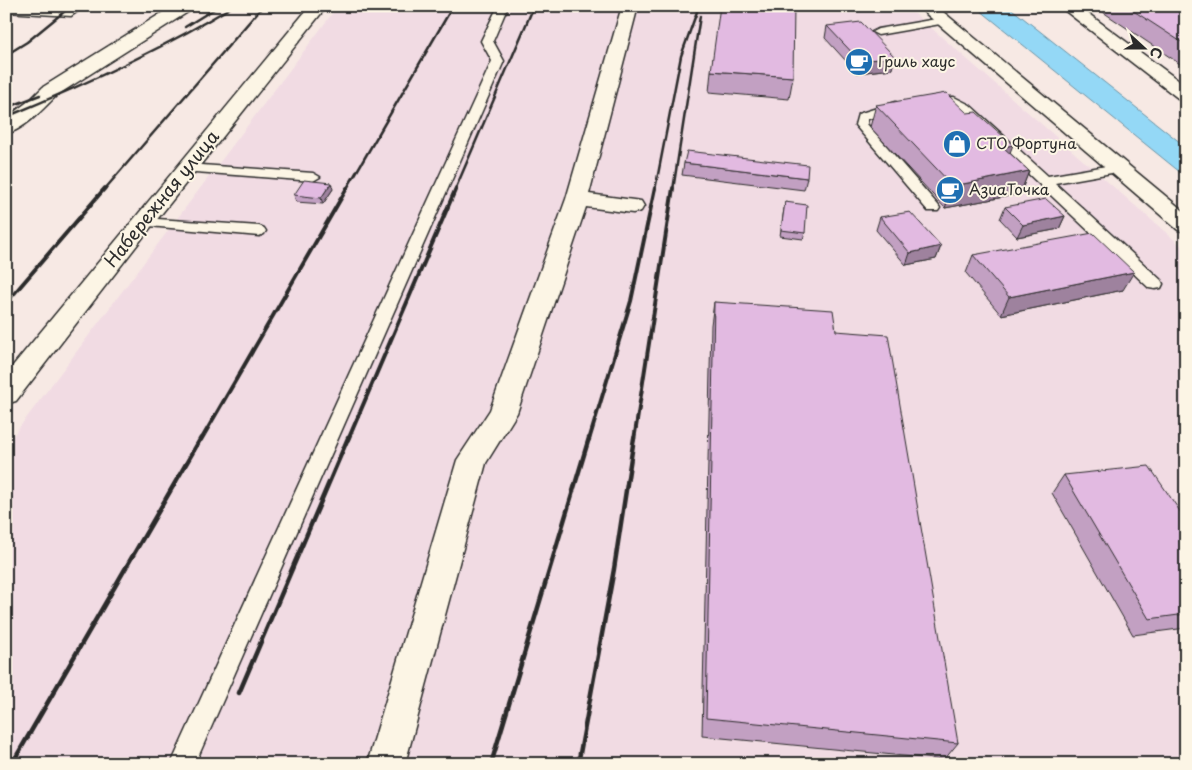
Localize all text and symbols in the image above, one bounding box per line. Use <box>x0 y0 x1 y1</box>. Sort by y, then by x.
north arrow <box>1120 22 1170 72</box>
text: С <box>1145 44 1168 62</box>
cafe icon: Гриль хаус <box>844 47 874 77</box>
place label: Гриль хаус <box>878 49 956 72</box>
street label: Набережная улица <box>97 123 225 273</box>
shop icon: СТО Фортуна <box>942 129 972 159</box>
place label: СТО Фортуна <box>976 131 1077 154</box>
cafe icon: АзиаТочка <box>935 175 965 205</box>
place label: АзиаТочка <box>969 177 1050 200</box>

